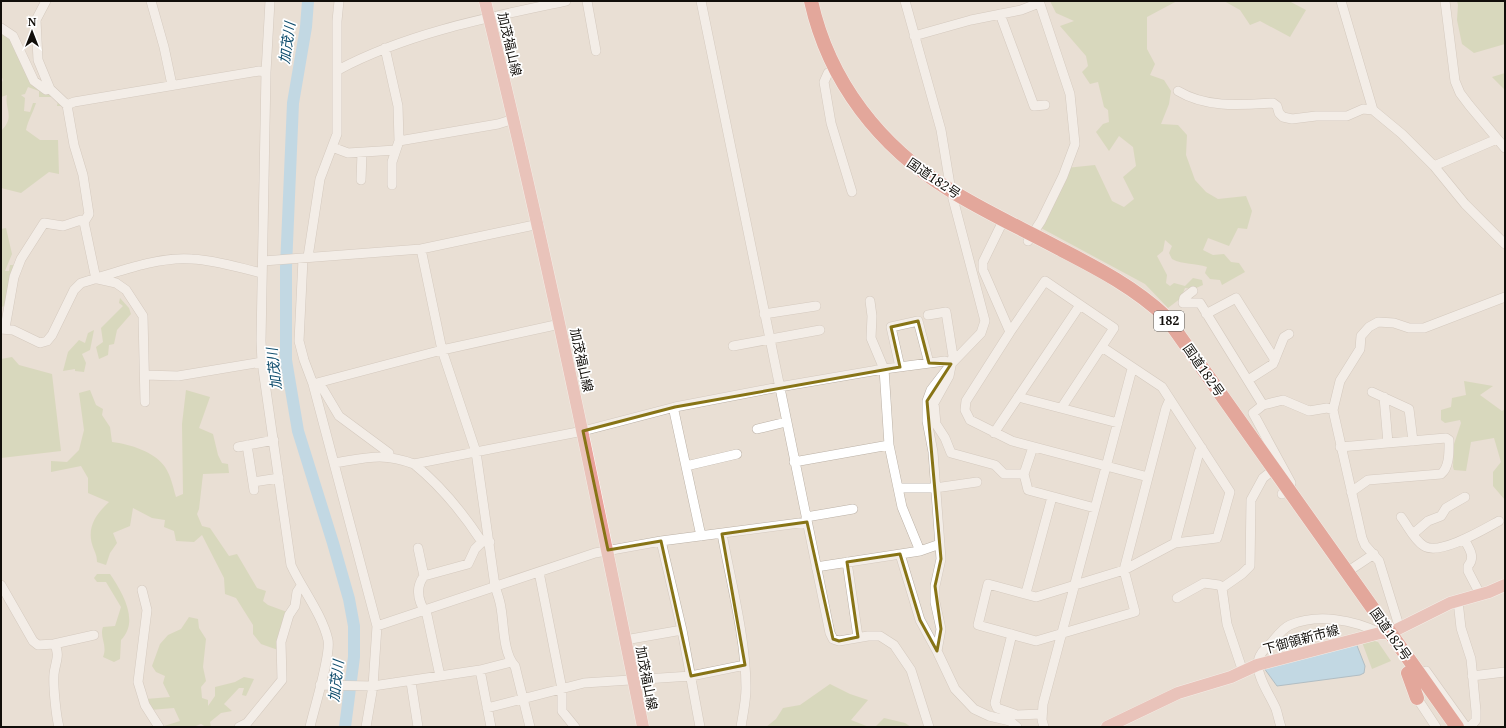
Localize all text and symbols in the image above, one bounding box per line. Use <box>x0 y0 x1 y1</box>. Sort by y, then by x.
street label: 加茂福山線 <box>494 10 526 78</box>
north arrow <box>12 12 52 52</box>
text: N <box>28 14 37 29</box>
water label: 加茂川 <box>274 19 299 65</box>
street label: 国道182号 <box>904 154 964 202</box>
road number: 182 <box>1154 311 1184 331</box>
street label: 加茂福山線 <box>566 326 598 394</box>
street label: 国道182号 <box>1179 340 1229 400</box>
water label: 加茂川 <box>262 345 285 391</box>
street label: 国道182号 <box>1366 604 1416 664</box>
street label: 下御領新市線 <box>1261 620 1341 658</box>
street label: 加茂福山線 <box>632 644 662 712</box>
water label: 加茂川 <box>324 657 348 703</box>

